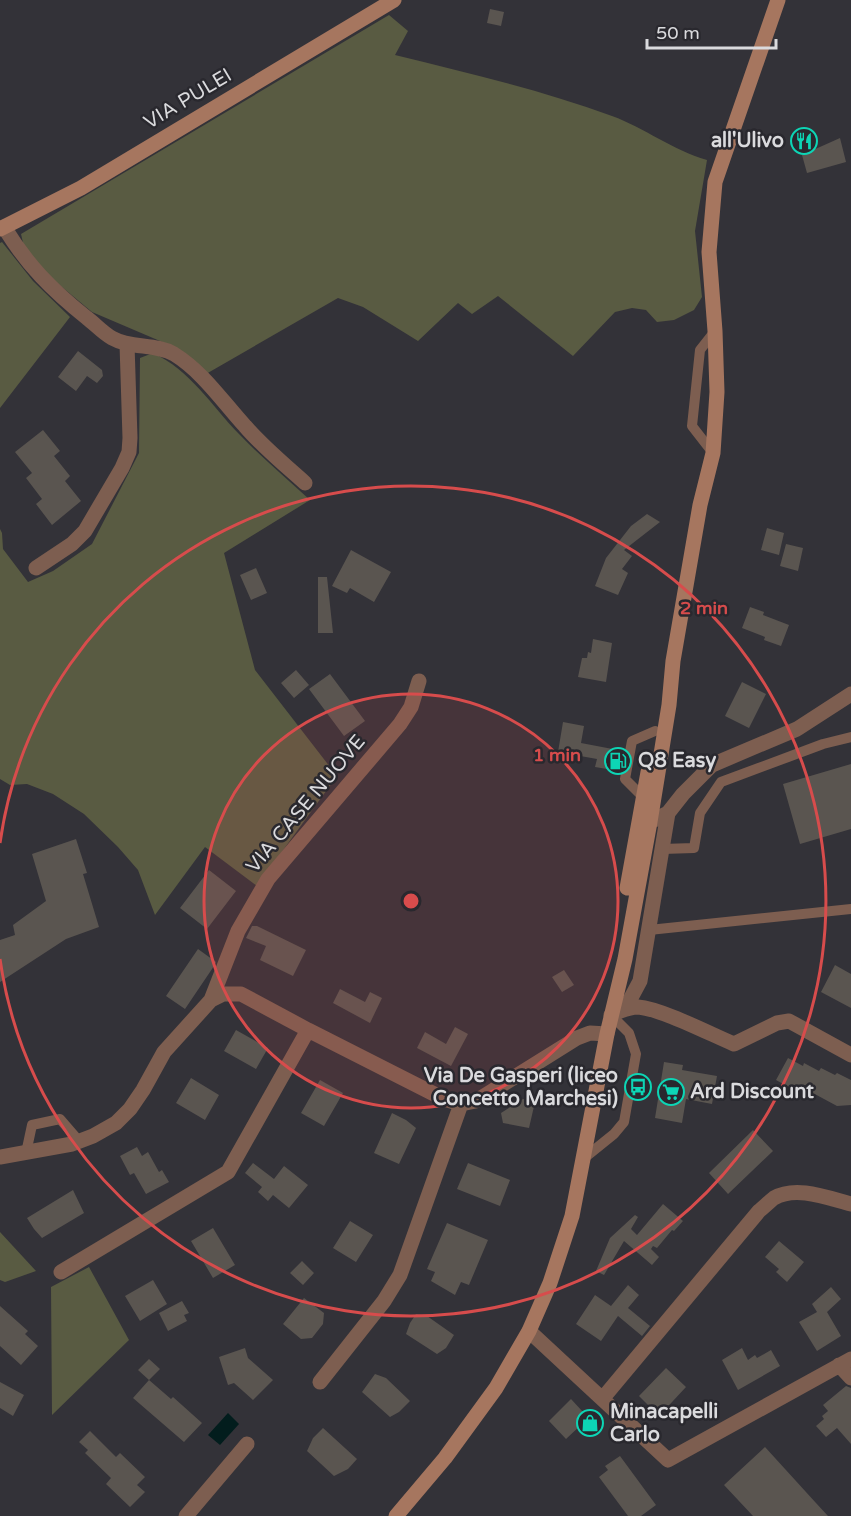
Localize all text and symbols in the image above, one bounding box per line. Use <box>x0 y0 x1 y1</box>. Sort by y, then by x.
scale bar <box>647 12 776 50</box>
text: 50 m <box>656 22 700 44</box>
street label: VIA PULEI <box>140 63 236 135</box>
restaurant icon: all'Ulivo <box>789 126 819 156</box>
place label: all'Ulivo <box>711 129 784 153</box>
text: 2 min <box>680 597 728 619</box>
street label: VIA CASE NUOVE <box>241 730 371 878</box>
text: 1 min <box>533 744 581 766</box>
fuel station icon: Q8 Easy <box>603 746 633 776</box>
place label: Q8 Easy <box>638 749 716 773</box>
centre of rings <box>401 891 421 911</box>
place label: Via De Gasperi (liceo Concetto Marchesi) <box>424 1064 618 1111</box>
bus stop icon: Via De Gasperi (liceo Concetto Marchesi) <box>623 1072 653 1102</box>
supermarket icon: Ard Discount <box>656 1077 686 1107</box>
place label: Ard Discount <box>690 1080 814 1104</box>
place label: Minacapelli Carlo <box>610 1400 718 1447</box>
shop icon: Minacapelli Carlo <box>575 1408 605 1438</box>

